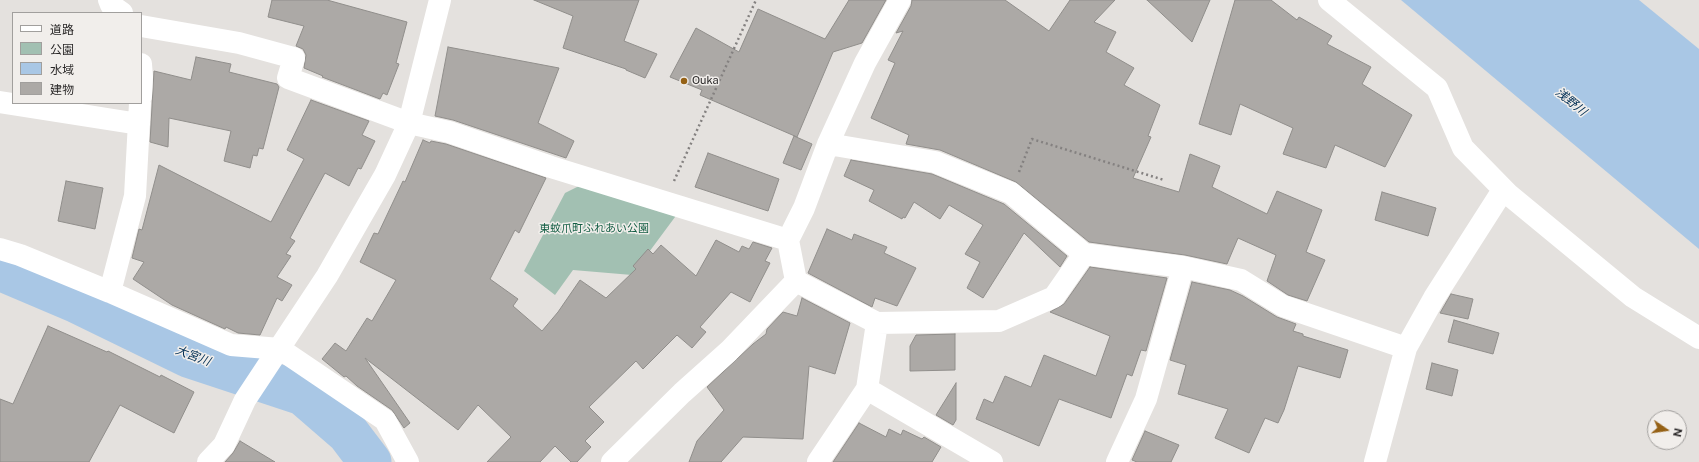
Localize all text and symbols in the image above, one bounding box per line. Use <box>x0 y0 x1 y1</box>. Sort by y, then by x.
legend <box>12 12 142 104</box>
text: 道路 <box>50 23 74 37</box>
text: 公園 <box>50 43 74 57</box>
text: 水域 <box>50 63 74 77</box>
place label: Ouka <box>692 74 719 88</box>
marker: Ouka <box>679 76 689 86</box>
text: 建物 <box>50 83 74 97</box>
water label: 浅野川 <box>1552 85 1590 119</box>
park label: 東蚊爪町ふれあい公園 <box>539 222 649 236</box>
water label: 大宮川 <box>174 343 212 369</box>
north arrow <box>1647 410 1687 450</box>
text: N <box>1671 427 1685 438</box>

